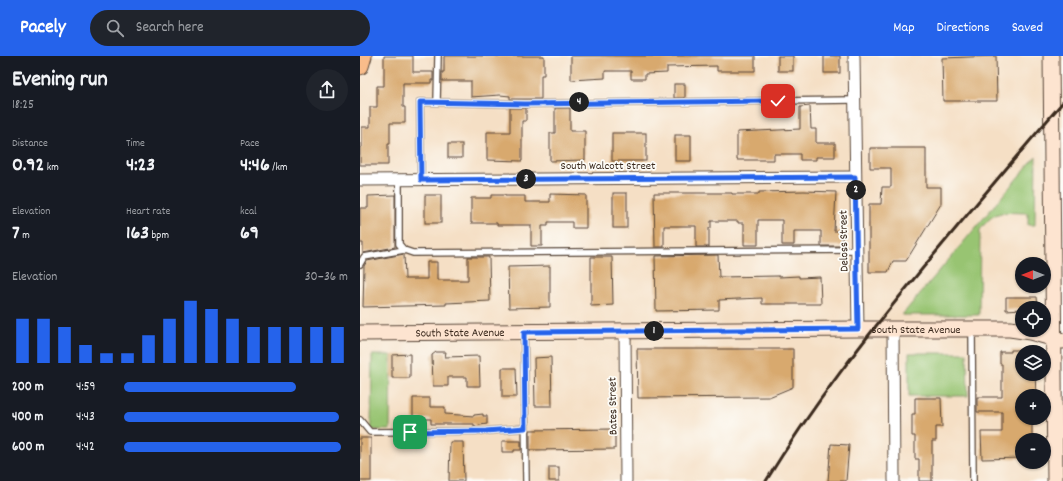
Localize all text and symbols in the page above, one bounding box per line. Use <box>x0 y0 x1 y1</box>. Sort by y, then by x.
search box <box>90 10 370 46</box>
text: Pacely <box>20 15 66 42</box>
icon: search <box>104 17 126 39</box>
text: Search here <box>136 17 204 39</box>
text: Map <box>893 18 915 38</box>
text: Directions <box>937 18 990 38</box>
text: Saved <box>1012 18 1043 38</box>
text: Evening run <box>12 65 108 96</box>
button: share <box>306 69 348 111</box>
pin <box>761 84 795 118</box>
icon: check <box>767 90 789 112</box>
pin: 4 <box>569 92 589 112</box>
text: 4 <box>577 94 581 110</box>
text: 18:25 <box>12 96 34 115</box>
text: Distance <box>12 136 48 152</box>
text: Time <box>126 136 145 152</box>
text: Pace <box>240 136 259 152</box>
text: 0.92 <box>12 152 44 180</box>
text: 4:23 <box>126 152 155 180</box>
text: 4:46 <box>240 152 270 180</box>
street label: South Walcott Street <box>561 158 656 175</box>
text: km <box>44 160 59 176</box>
text: /km <box>270 160 287 176</box>
pin: 3 <box>516 169 536 189</box>
text: 3 <box>524 171 528 187</box>
pin: 2 <box>846 180 866 200</box>
text: 2 <box>854 182 858 198</box>
text: Elevation <box>12 204 50 220</box>
text: Heart rate <box>126 204 170 220</box>
text: kcal <box>240 204 257 220</box>
street label: Deloss Street <box>835 209 854 272</box>
text: 7 <box>12 220 20 248</box>
text: 163 <box>126 220 149 248</box>
text: 69 <box>240 220 259 248</box>
text: m <box>20 228 30 244</box>
text: bpm <box>149 228 169 244</box>
north arrow <box>1015 257 1051 293</box>
map controls <box>1015 257 1051 469</box>
text: Elevation <box>12 268 57 287</box>
text: 30–36 m <box>305 268 348 287</box>
button: locate <box>1015 301 1051 337</box>
pin: 1 <box>644 321 664 341</box>
street label: South State Avenue <box>871 322 961 339</box>
text: 1 <box>653 323 655 339</box>
street label: South State Avenue <box>415 325 505 343</box>
button: layers <box>1015 345 1051 381</box>
street label: Bates Street <box>604 376 623 435</box>
text: 200 m <box>12 378 44 397</box>
text: 4:59 <box>76 378 96 397</box>
button: + <box>1015 389 1051 425</box>
text: 400 m <box>12 408 43 427</box>
text: 4:43 <box>76 408 95 427</box>
pin <box>393 415 427 449</box>
icon: arrive <box>399 421 421 443</box>
button: − <box>1015 433 1051 469</box>
text: 600 m <box>12 438 44 457</box>
text: 4:42 <box>76 438 95 457</box>

